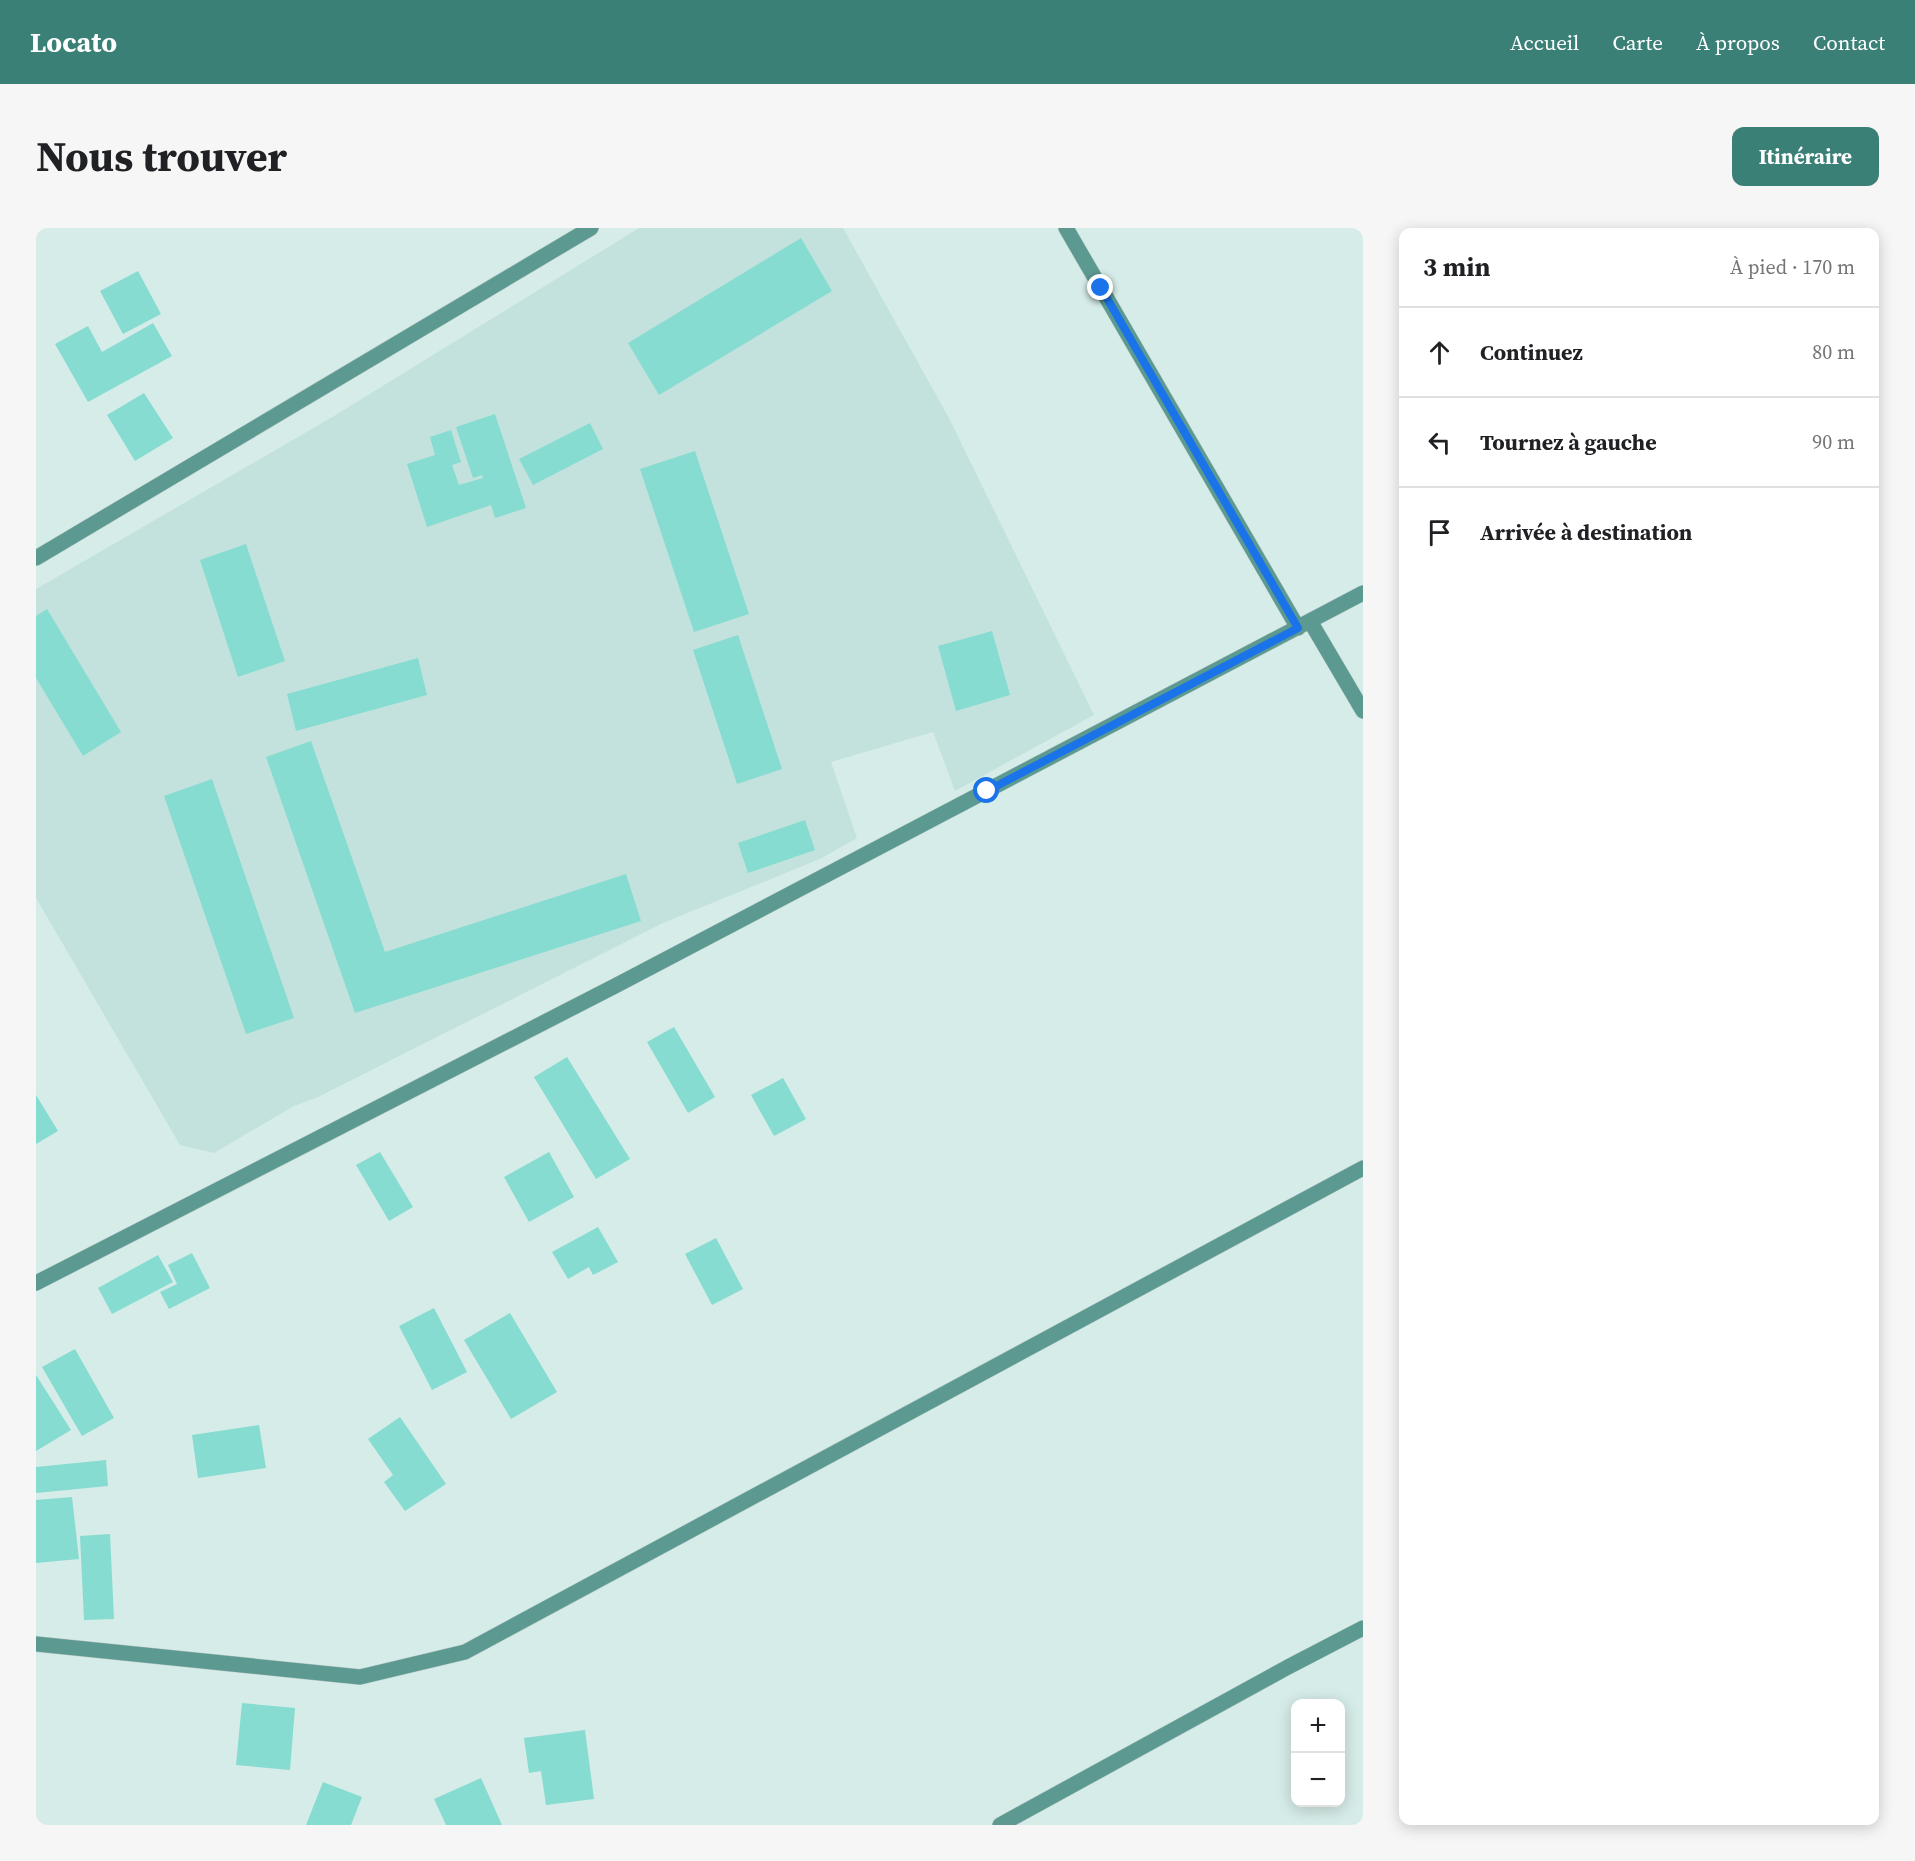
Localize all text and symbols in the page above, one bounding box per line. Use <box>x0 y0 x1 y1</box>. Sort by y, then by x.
text: Locato <box>30 23 117 61</box>
text: Accueil <box>1510 28 1579 57</box>
text: Carte <box>1612 28 1663 57</box>
text: À propos <box>1696 28 1780 57</box>
text: Contact <box>1813 28 1885 57</box>
text: Nous trouver <box>36 127 287 185</box>
button: Itinéraire <box>1732 127 1879 186</box>
text: 3 min <box>1423 249 1490 285</box>
text: À pied · 170 m <box>1730 253 1855 281</box>
route end <box>1087 274 1113 300</box>
icon: ahead <box>1423 336 1456 369</box>
text: Continuez <box>1480 337 1583 367</box>
text: 80 m <box>1812 338 1855 366</box>
icon: left <box>1423 426 1456 459</box>
text: Tournez à gauche <box>1480 427 1657 457</box>
text: 90 m <box>1812 428 1855 456</box>
icon: arrive <box>1423 516 1456 549</box>
text: Arrivée à destination <box>1480 517 1692 547</box>
route start <box>973 777 999 803</box>
map controls <box>1291 1699 1345 1807</box>
button: + <box>1291 1699 1345 1753</box>
button: − <box>1291 1753 1345 1807</box>

